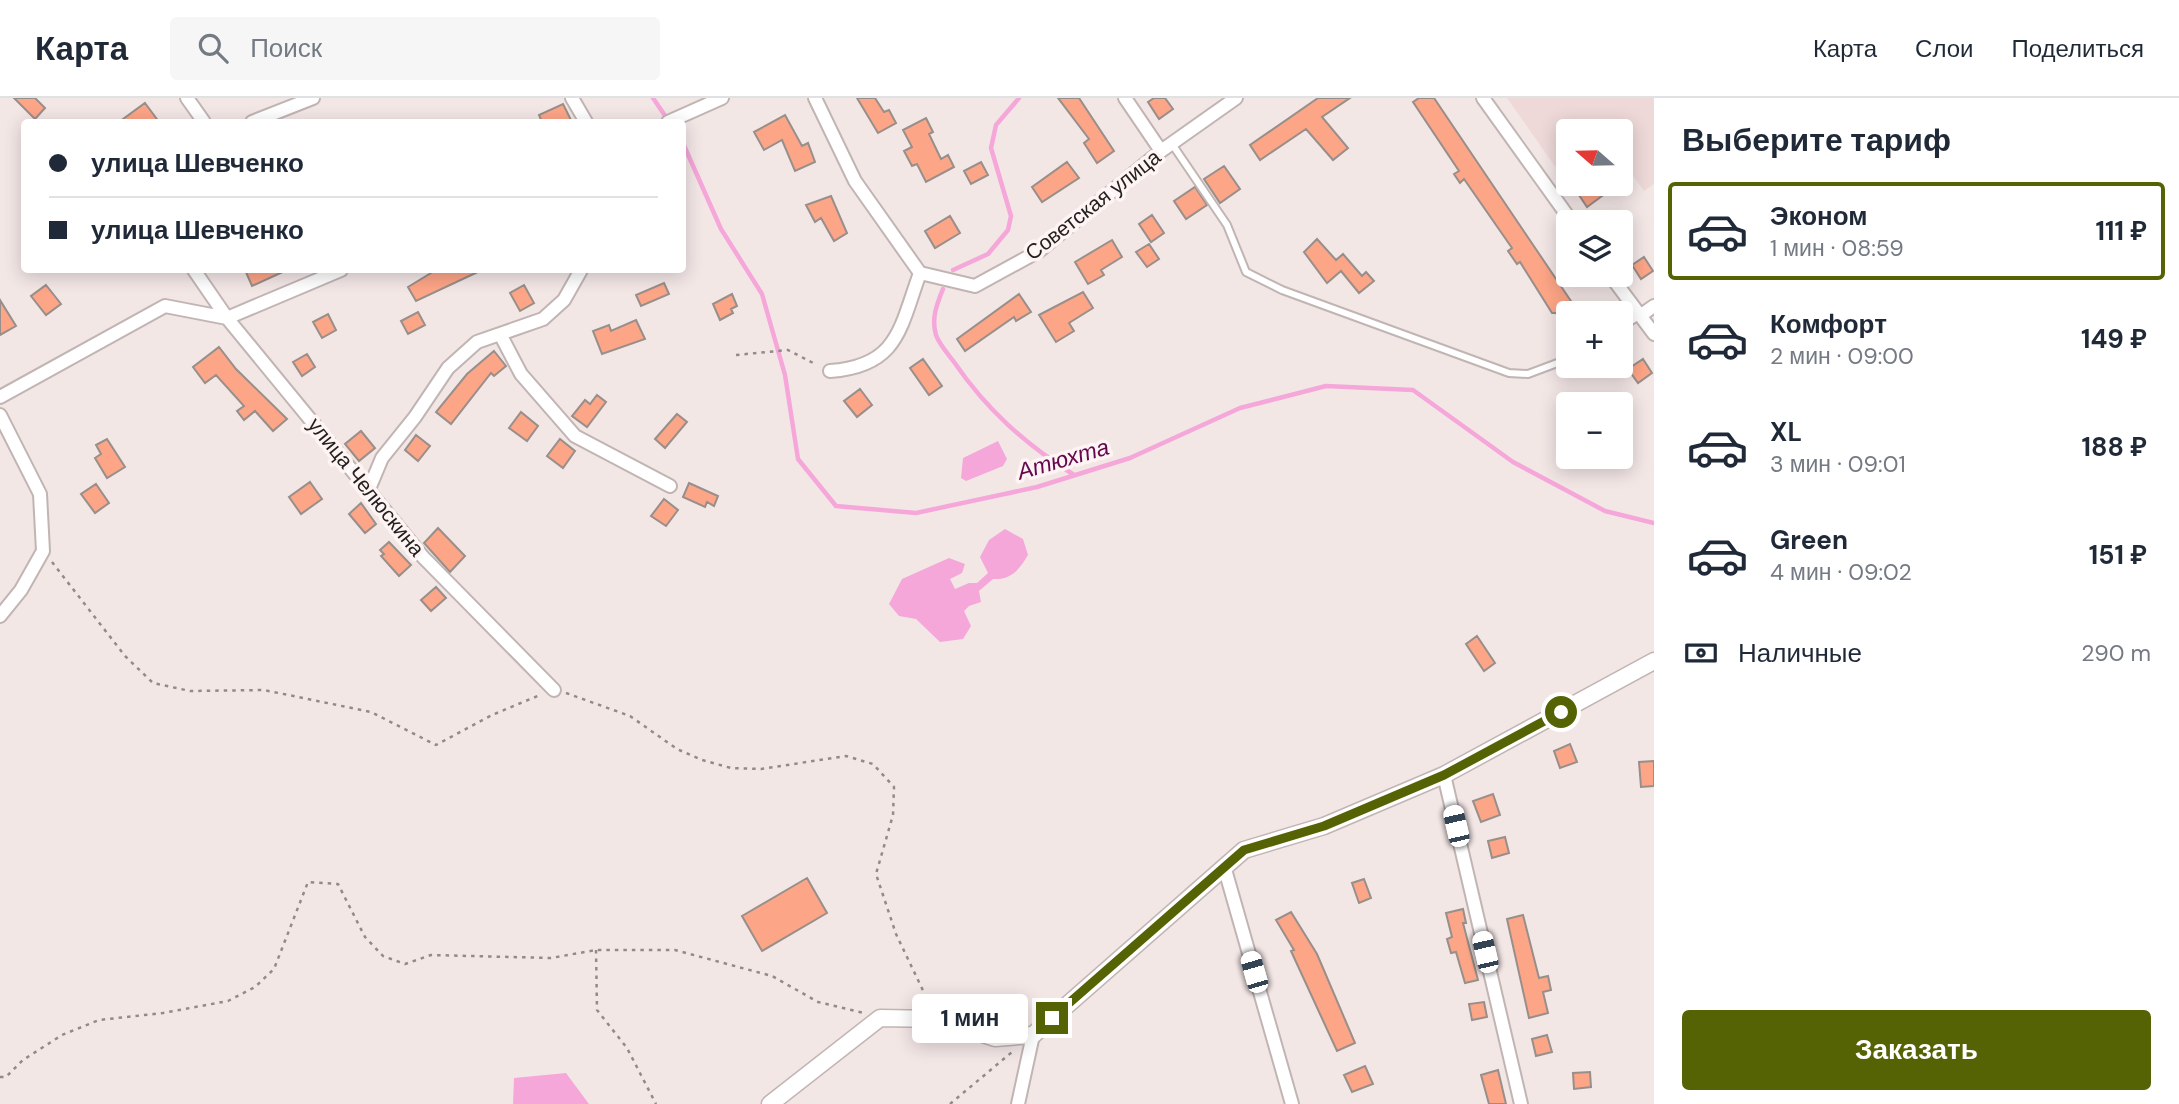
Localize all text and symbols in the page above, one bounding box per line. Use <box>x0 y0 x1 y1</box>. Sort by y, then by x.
search box <box>170 17 660 80</box>
text: Карта <box>35 27 128 70</box>
icon: search <box>194 29 232 67</box>
text: Поиск <box>250 31 322 65</box>
text: Карта <box>1813 33 1877 64</box>
text: Слои <box>1915 33 1973 64</box>
text: Поделиться <box>2011 33 2144 64</box>
north arrow <box>1556 119 1633 196</box>
map controls <box>1556 119 1633 469</box>
text: Выберите тариф <box>1682 119 1951 161</box>
street label: Советская улица <box>1020 143 1167 267</box>
text: улица Шевченко <box>91 146 304 180</box>
text: Эконом <box>1770 199 1868 233</box>
icon: car <box>1686 200 1749 263</box>
button: layers <box>1556 210 1633 287</box>
text: улица Шевченко <box>91 213 304 247</box>
text: 111 ₽ <box>2095 214 2147 248</box>
text: 1 мин · 08:59 <box>1770 233 1904 263</box>
button: + <box>1556 301 1633 378</box>
text: Комфорт <box>1770 307 1887 341</box>
icon: car <box>1686 308 1749 371</box>
text: 149 ₽ <box>2081 322 2147 356</box>
text: 2 мин · 09:00 <box>1770 341 1914 371</box>
button: − <box>1556 392 1633 469</box>
street label: улица Челюскина <box>301 412 431 562</box>
text: XL <box>1770 415 1802 449</box>
icon: car <box>1686 416 1749 479</box>
text: 188 ₽ <box>2082 430 2147 464</box>
water label: Атюхта <box>1012 432 1112 487</box>
text: 3 мин · 09:01 <box>1770 449 1906 479</box>
text: Green <box>1770 523 1848 557</box>
icon: car <box>1686 524 1749 587</box>
text: 151 ₽ <box>2089 538 2147 572</box>
text: 4 мин · 09:02 <box>1770 557 1912 587</box>
icon: cash <box>1682 634 1720 672</box>
text: Наличные <box>1738 636 1862 670</box>
text: 290 m <box>2081 638 2151 668</box>
route start <box>1545 696 1577 728</box>
car <box>1442 803 1471 849</box>
car <box>1471 929 1500 975</box>
car <box>1239 949 1270 995</box>
callout: 1 мин <box>912 993 1028 1042</box>
route end <box>1036 1002 1068 1034</box>
text: 1 мин <box>941 1003 999 1033</box>
button: Заказать <box>1682 1010 2151 1090</box>

